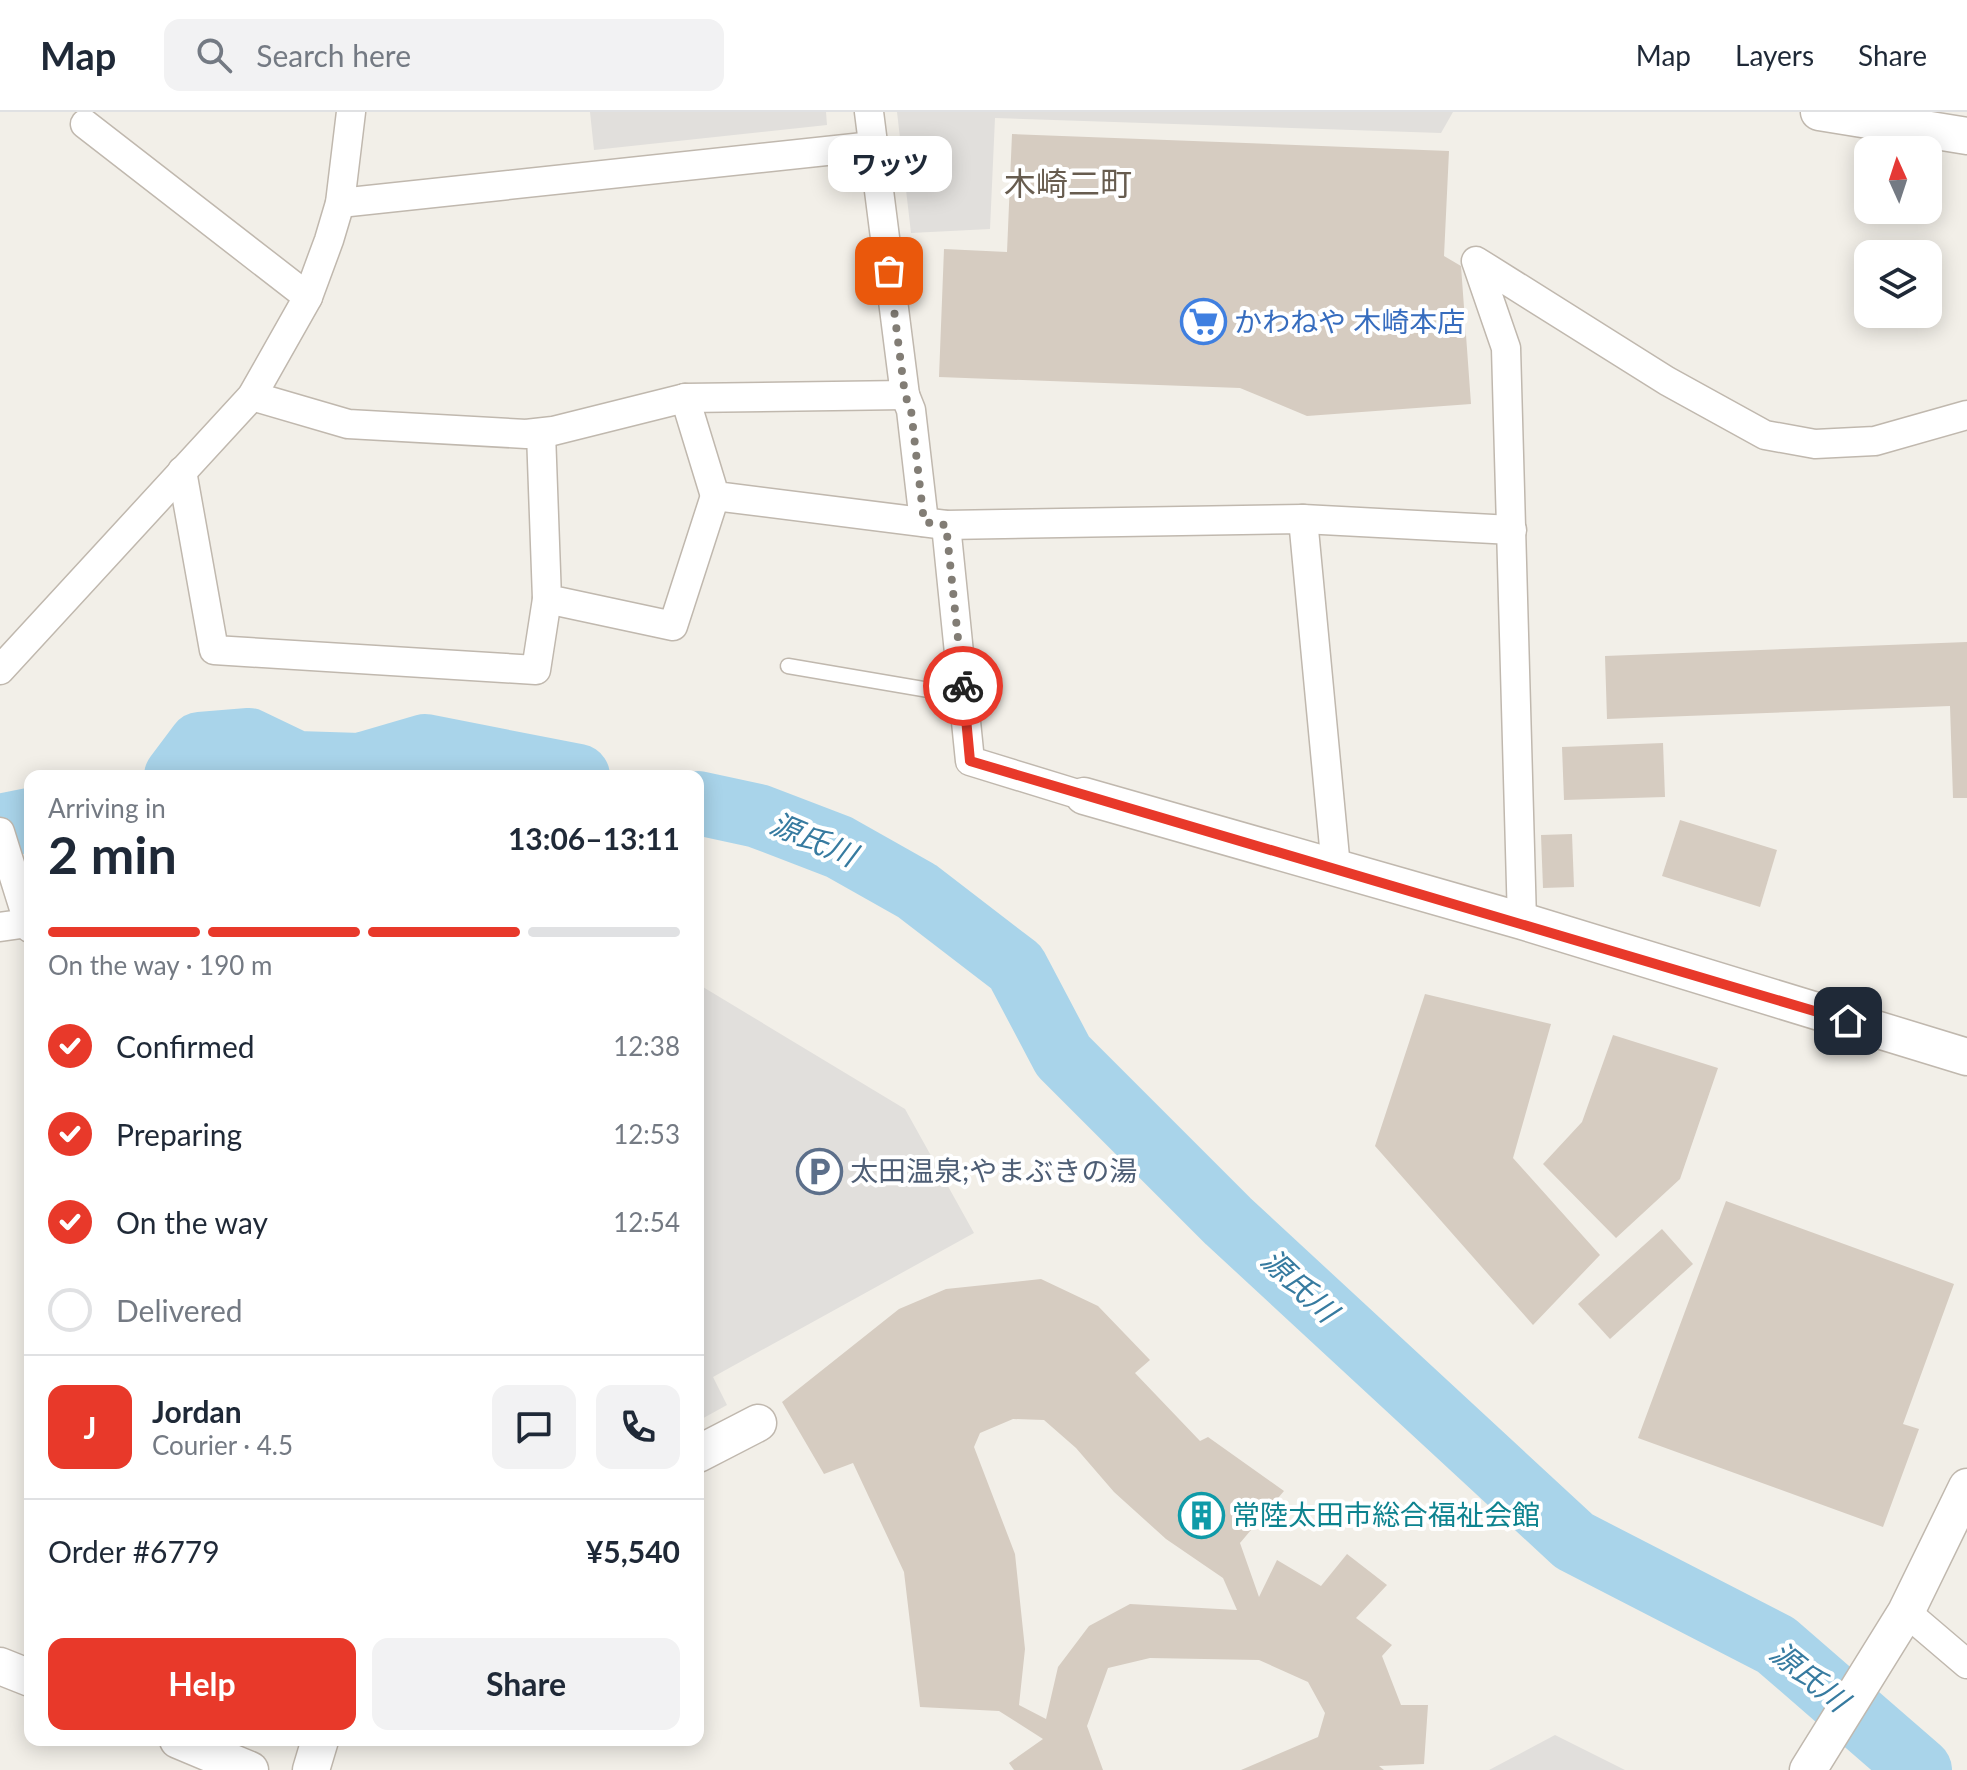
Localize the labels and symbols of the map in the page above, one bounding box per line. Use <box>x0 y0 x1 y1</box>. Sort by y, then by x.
callout: ワッツ <box>827 135 951 191</box>
north arrow <box>1854 136 1942 224</box>
district label: 木崎二町 <box>1004 163 1132 202</box>
pin <box>855 237 923 305</box>
supermarket icon: かわねや 木崎本店 <box>1179 298 1227 346</box>
place label: かわねや 木崎本店 <box>1234 304 1465 338</box>
courier <box>923 646 1003 726</box>
water label: 源氏川 <box>765 804 865 873</box>
pin <box>1814 987 1882 1055</box>
parking icon: 太田温泉;やまぶきの湯 <box>795 1147 843 1195</box>
place label: 太田温泉;やまぶきの湯 <box>850 1153 1137 1187</box>
water label: 源氏川 <box>1255 1241 1348 1330</box>
building icon: 常陸太田市総合福祉会館 <box>1177 1491 1225 1539</box>
place label: 常陸太田市総合福祉会館 <box>1232 1497 1540 1531</box>
water label: 源氏川 <box>1764 1633 1859 1720</box>

